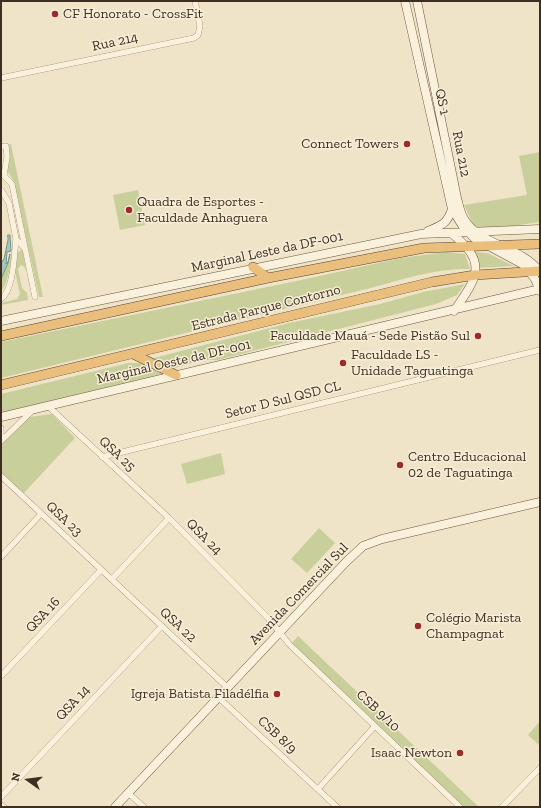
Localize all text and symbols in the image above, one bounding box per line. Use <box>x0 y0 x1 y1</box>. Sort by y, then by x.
place label: CF Honorato - CrossFit <box>63 6 203 22</box>
marker: CF Honorato - CrossFit <box>50 9 60 19</box>
street label: Rua 214 <box>90 29 140 55</box>
street label: QS 1 <box>431 87 453 117</box>
street label: Rua 212 <box>448 130 474 178</box>
place label: Connect Towers <box>301 136 399 152</box>
marker: Connect Towers <box>402 139 412 149</box>
place label: Quadra de Esportes - Faculdade Anhaguera <box>137 194 268 226</box>
marker: Quadra de Esportes - Faculdade Anhaguera <box>124 205 134 215</box>
street label: Marginal Leste da DF-001 <box>190 228 344 276</box>
street label: Estrada Parque Contorno <box>190 281 342 335</box>
place label: Faculdade Mauá - Sede Pistão Sul <box>270 328 470 344</box>
marker: Faculdade Mauá - Sede Pistão Sul <box>473 331 483 341</box>
street label: Marginal Oeste da DF-001 <box>95 336 253 388</box>
place label: Faculdade LS - Unidade Taguatinga <box>351 347 473 380</box>
marker: Faculdade LS - Unidade Taguatinga <box>338 358 348 368</box>
street label: Setor D Sul QSD CL <box>224 378 342 422</box>
street label: QSA 25 <box>95 433 139 475</box>
place label: Centro Educacional 02 de Taguatinga <box>408 449 526 482</box>
marker: Centro Educacional 02 de Taguatinga <box>395 460 405 470</box>
street label: QSA 23 <box>42 498 86 540</box>
street label: QSA 24 <box>182 515 226 559</box>
street label: Avenida Comercial Sul <box>246 539 352 649</box>
street label: QSA 16 <box>22 594 64 636</box>
street label: QSA 22 <box>156 604 200 646</box>
place label: Colégio Marista Champagnat <box>426 610 521 642</box>
marker: Colégio Marista Champagnat <box>413 621 423 631</box>
street label: QSA 14 <box>52 682 94 724</box>
place label: Igreja Batista Filadélfia <box>131 686 269 702</box>
street label: CSB 9/10 <box>353 687 403 735</box>
marker: Igreja Batista Filadélfia <box>272 689 282 699</box>
street label: CSB 8/9 <box>254 713 300 757</box>
place label: Isaac Newton <box>371 745 452 761</box>
marker: Isaac Newton <box>455 748 465 758</box>
north arrow <box>8 760 48 800</box>
text: N <box>9 771 23 783</box>

